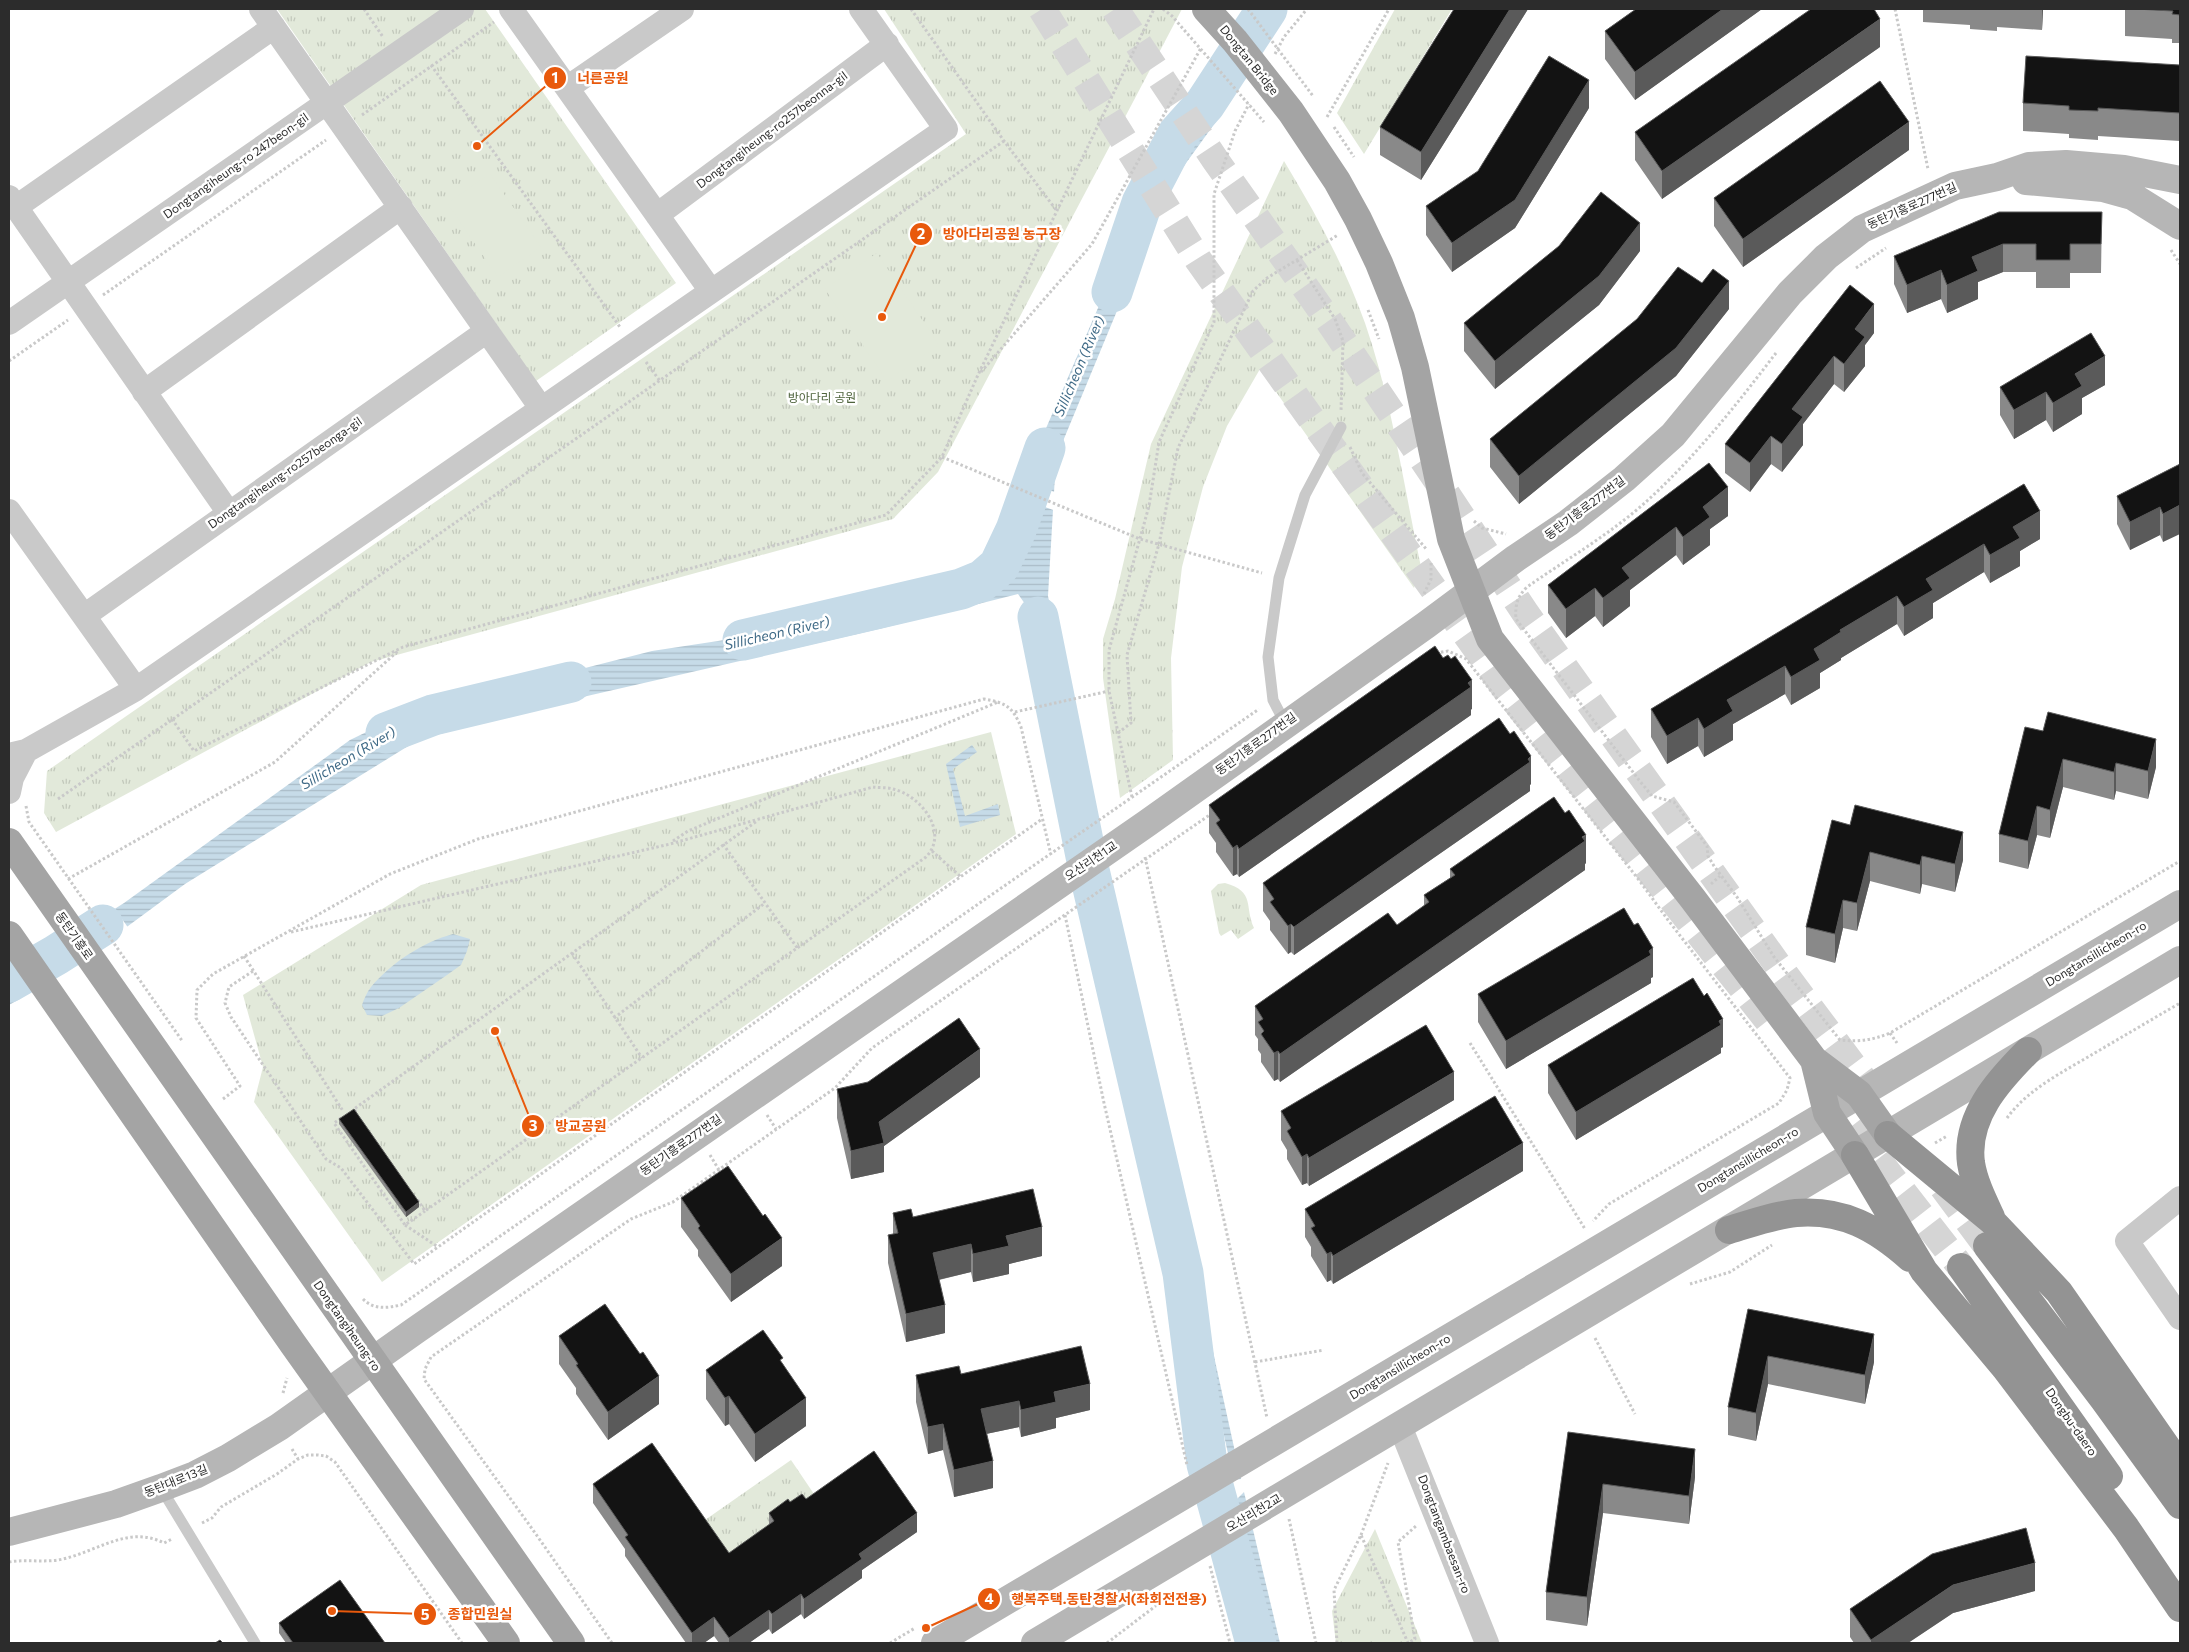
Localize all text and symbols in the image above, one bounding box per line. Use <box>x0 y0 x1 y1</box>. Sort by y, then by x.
street label: Dongtan Bridge <box>1218 22 1282 97</box>
callout: 너른공원 <box>542 63 639 92</box>
text: 1 <box>552 68 558 86</box>
street label: Dongtangiheung-ro257beonna-gil <box>693 68 850 190</box>
text: 너른공원 <box>577 69 629 86</box>
street label: Dongtangiheung-ro 247beon-gil <box>160 110 311 221</box>
street label: 동탄기흥로277번길 <box>1865 179 1959 231</box>
callout: 방아다리공원 농구장 <box>908 220 1072 249</box>
text: 2 <box>917 224 925 242</box>
text: 방아다리공원 농구장 <box>943 225 1061 242</box>
water label: Sillicheon (River) <box>1050 313 1107 419</box>
park label: 방아다리 공원 <box>788 390 856 404</box>
street label: Dongtangiheung-ro257beonga-gil <box>205 413 364 531</box>
street label: 동탄기흥로277번길 <box>1542 473 1627 542</box>
water label: Sillicheon (River) <box>723 612 831 653</box>
street label: 동탄기흥로277번길 <box>1212 709 1299 777</box>
water label: Sillicheon (River) <box>297 723 398 793</box>
street label: 오산리천1교 <box>1062 837 1119 883</box>
street label: 동탄기흥로 <box>53 909 96 962</box>
street label: Dongtansillicheon-ro <box>2043 917 2148 989</box>
callout: 방교공원 <box>520 1111 617 1140</box>
street label: 동탄기흥로277번길 <box>637 1111 724 1178</box>
text: 3 <box>529 1116 538 1134</box>
text: 방교공원 <box>555 1117 607 1134</box>
street label: Dongtansillicheon-ro <box>1695 1123 1800 1195</box>
street label: Dongtangiheung-ro <box>311 1278 384 1373</box>
street label: Dongtansillicheon-ro <box>1347 1330 1452 1402</box>
street label: Dongbu-daero <box>2043 1385 2100 1458</box>
street label: 동탄대로13길 <box>142 1461 209 1499</box>
street label: Dongtangambaesan-ro <box>1416 1472 1474 1595</box>
street label: 오산리천2교 <box>1223 1490 1284 1534</box>
callout: 행복주택.동탄경찰서(좌회전전용) <box>976 1584 1217 1613</box>
text: 4 <box>984 1589 994 1607</box>
text: 행복주택.동탄경찰서(좌회전전용) <box>1011 1590 1207 1607</box>
callout: 종합민원실 <box>412 1600 522 1629</box>
text: 5 <box>421 1605 430 1623</box>
text: 종합민원실 <box>448 1605 512 1622</box>

